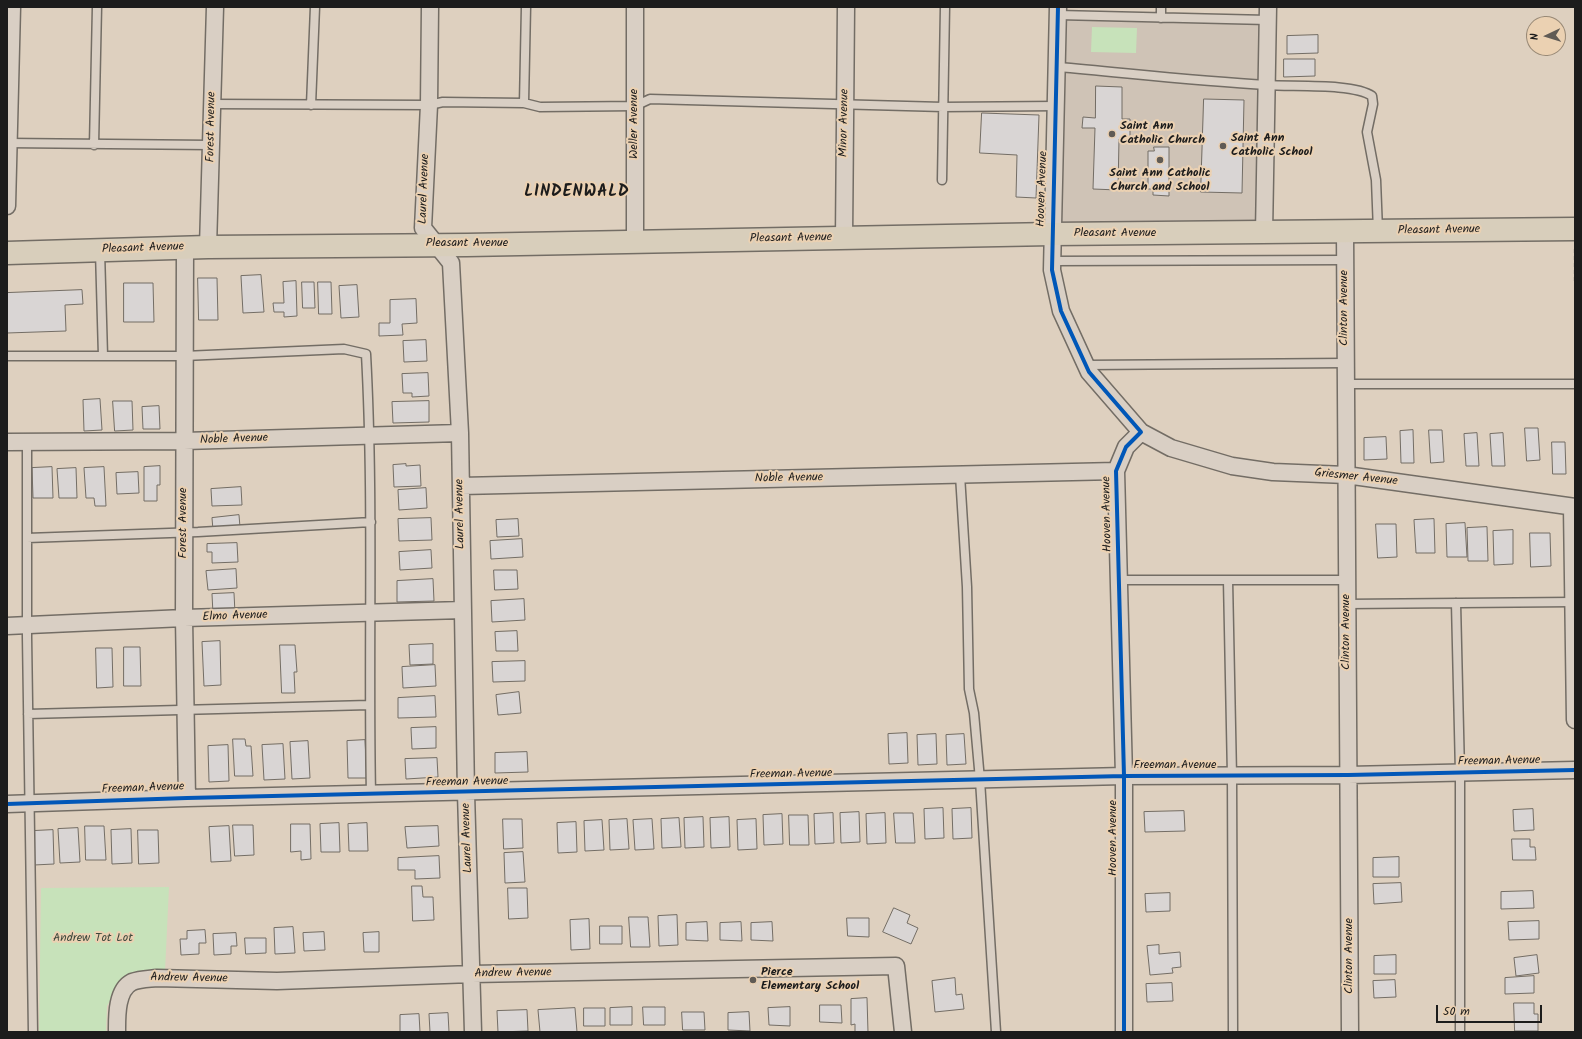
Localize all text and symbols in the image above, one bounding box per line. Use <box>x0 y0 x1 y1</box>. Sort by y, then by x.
north arrow <box>1526 16 1566 56</box>
text: N <box>1526 33 1544 41</box>
street label: Weller Avenue <box>628 89 642 159</box>
street label: Minor Avenue <box>837 89 853 157</box>
street label: Forest Avenue <box>204 91 220 163</box>
place label: Saint Ann Catholic Church <box>1120 120 1205 148</box>
marker: Saint Ann Catholic Church <box>1107 129 1117 139</box>
place label: Saint Ann Catholic School <box>1231 132 1312 160</box>
marker: Saint Ann Catholic School <box>1218 141 1228 151</box>
street label: Hooven Avenue <box>1034 151 1052 227</box>
street label: Laurel Avenue <box>417 154 433 224</box>
marker: Saint Ann Catholic Church and School <box>1155 155 1165 165</box>
place label: Saint Ann Catholic Church and School <box>1109 167 1211 195</box>
district label: LINDENWALD <box>524 183 630 203</box>
street label: Pleasant Avenue <box>1398 223 1480 239</box>
street label: Pleasant Avenue <box>1074 227 1156 241</box>
street label: Pleasant Avenue <box>750 231 832 247</box>
street label: Pleasant Avenue <box>426 237 508 251</box>
street label: Pleasant Avenue <box>102 240 184 258</box>
street label: Clinton Avenue <box>1338 270 1352 346</box>
street label: Noble Avenue <box>200 432 268 448</box>
street label: Griesmer Avenue <box>1314 466 1398 490</box>
street label: Noble Avenue <box>755 471 823 487</box>
street label: Hooven Avenue <box>1100 476 1116 552</box>
street label: Laurel Avenue <box>453 479 469 549</box>
street label: Forest Avenue <box>177 488 191 558</box>
street label: Clinton Avenue <box>1340 594 1354 670</box>
street label: Elmo Avenue <box>202 609 268 625</box>
street label: Freeman Avenue <box>1457 754 1541 770</box>
street label: Freeman Avenue <box>1134 759 1216 773</box>
street label: Freeman Avenue <box>749 767 833 783</box>
street label: Freeman Avenue <box>425 775 509 791</box>
street label: Freeman Avenue <box>101 780 185 798</box>
street label: Hooven Avenue <box>1107 800 1121 876</box>
street label: Laurel Avenue <box>460 803 476 873</box>
street label: Clinton Avenue <box>1343 918 1357 994</box>
park label: Andrew Tot Lot <box>53 932 133 946</box>
street label: Andrew Avenue <box>474 966 552 982</box>
place label: Pierce Elementary School <box>761 966 859 994</box>
street label: Andrew Avenue <box>150 971 228 987</box>
marker: Pierce Elementary School <box>748 975 758 985</box>
scale bar <box>1438 997 1544 1023</box>
text: 50 m <box>1443 1002 1470 1021</box>

